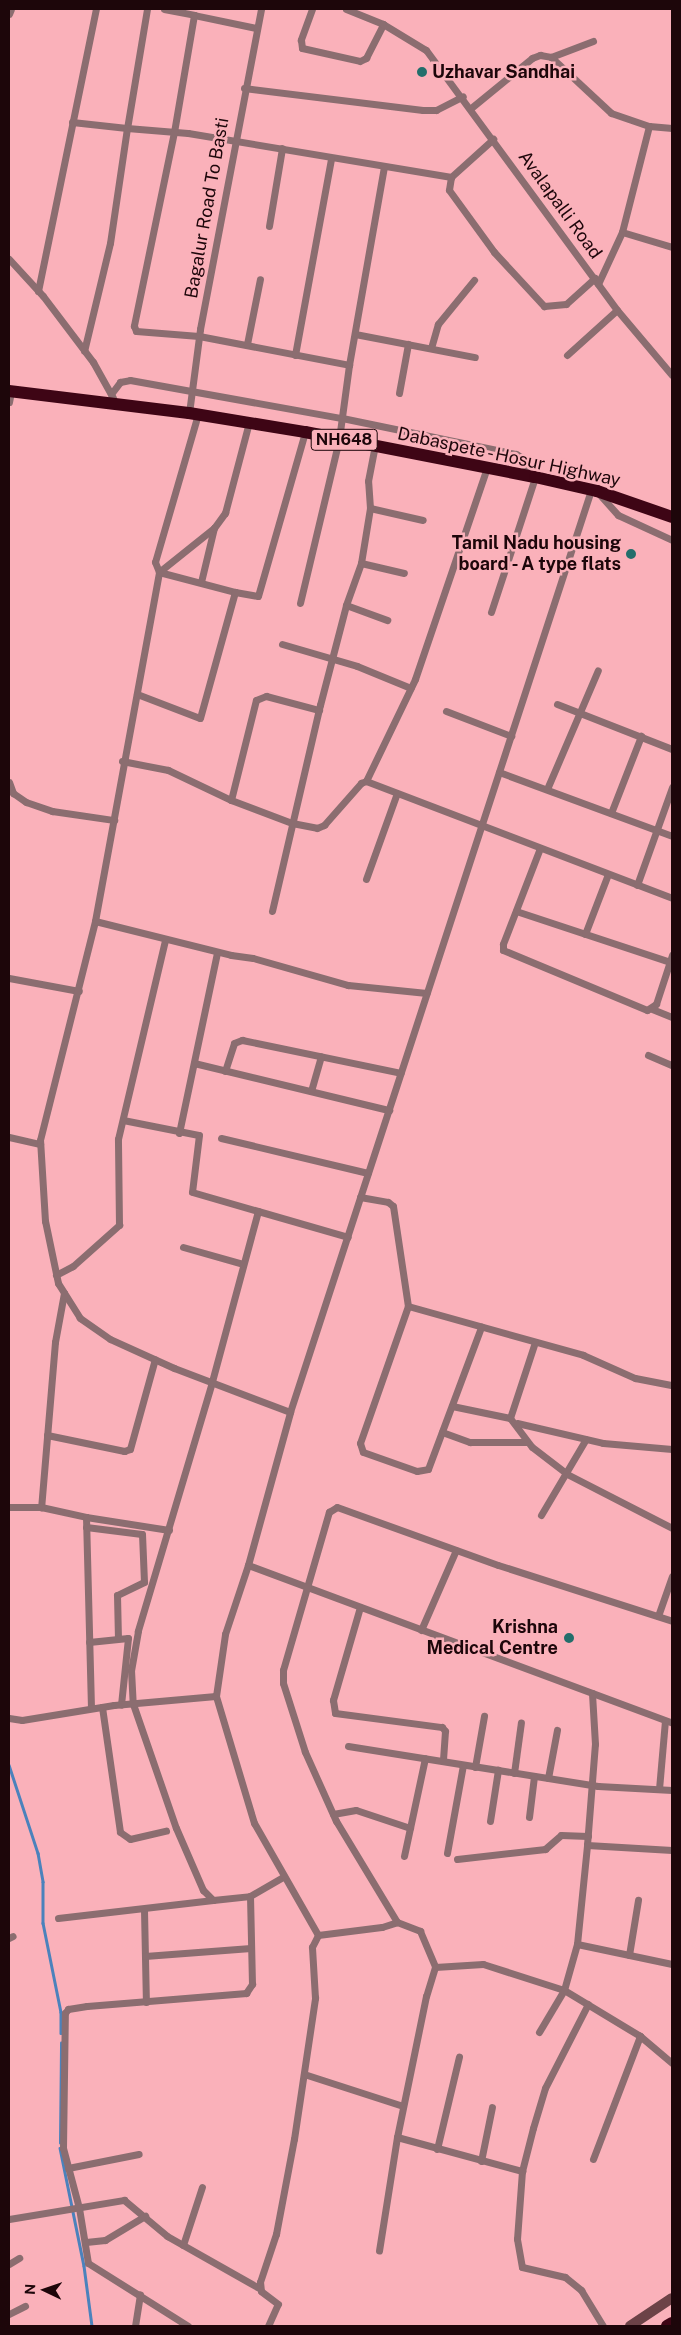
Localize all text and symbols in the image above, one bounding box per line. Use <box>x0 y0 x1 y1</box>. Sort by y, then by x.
place label: Uzhavar Sandhai <box>432 61 575 83</box>
marker: Uzhavar Sandhai <box>416 66 428 78</box>
street label: Bagalur Road To Basti <box>180 116 234 300</box>
street label: Avalapalli Road <box>514 147 606 263</box>
street label: Dabaspete - Hosur Highway <box>393 422 625 492</box>
road number: NH648 <box>310 426 378 454</box>
place label: Tamil Nadu housing board - A type flats <box>452 533 621 576</box>
marker: Tamil Nadu housing board - A type flats <box>625 548 637 560</box>
place label: Krishna Medical Centre <box>427 1617 558 1660</box>
marker: Krishna Medical Centre <box>562 1631 576 1645</box>
north arrow <box>20 2265 70 2315</box>
text: N <box>22 2283 38 2295</box>

